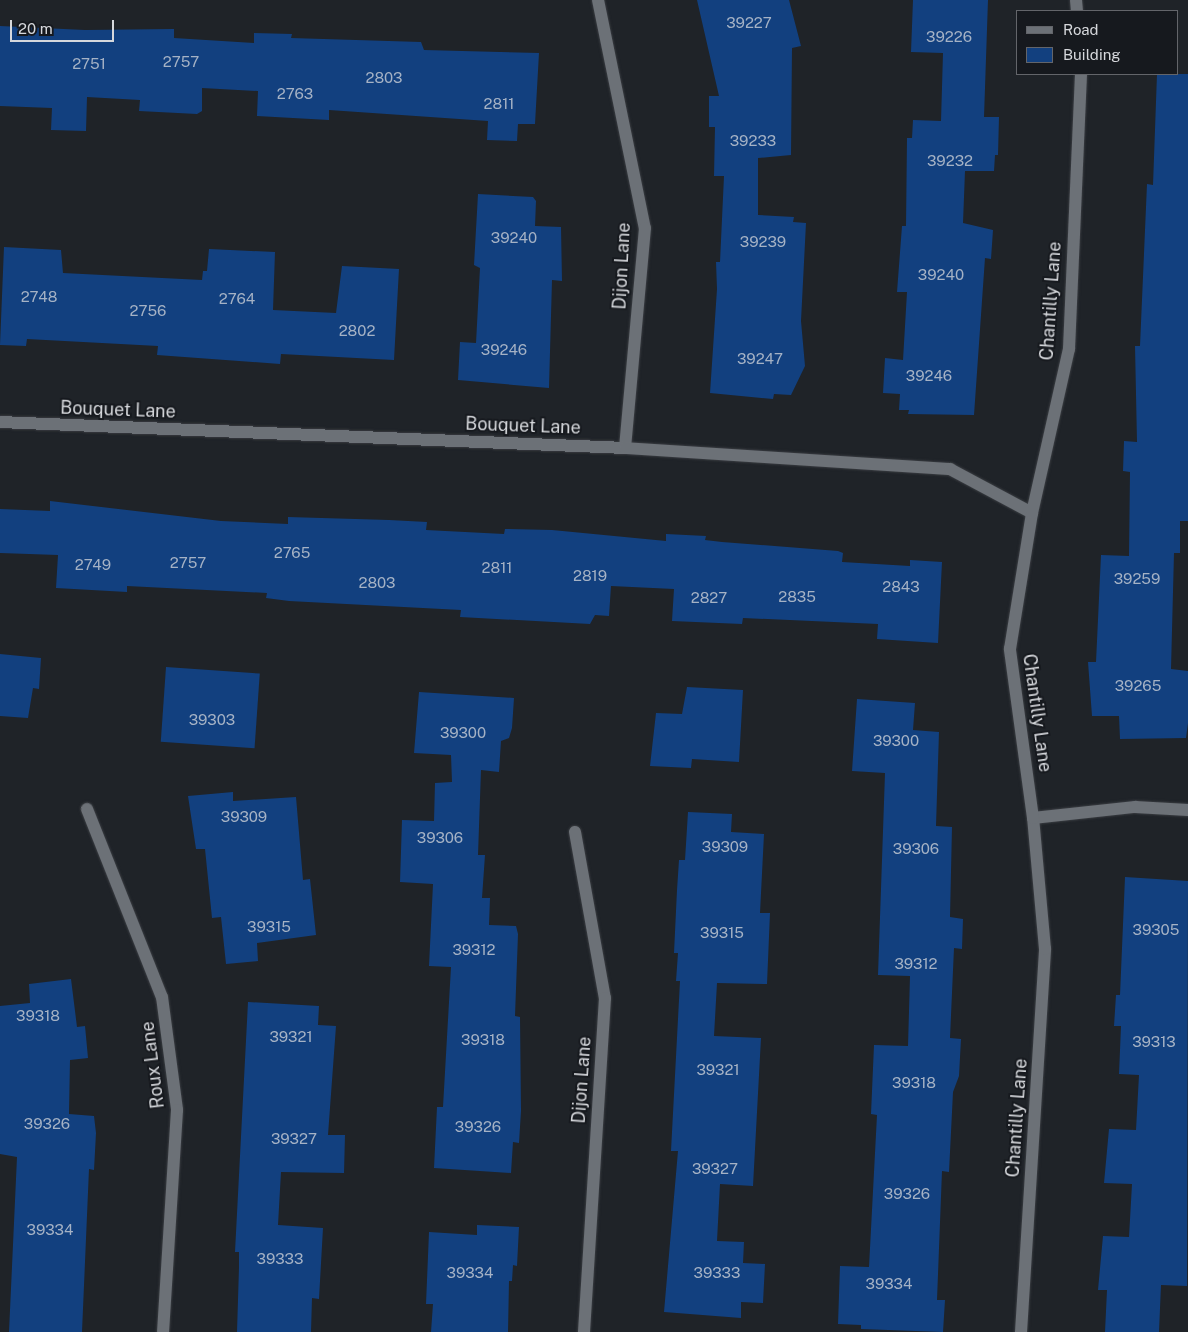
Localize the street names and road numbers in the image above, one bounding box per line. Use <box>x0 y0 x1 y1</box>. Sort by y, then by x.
street label: Dijon Lane <box>609 222 635 310</box>
street label: Chantilly Lane <box>1036 241 1066 361</box>
street label: Bouquet Lane <box>60 397 176 423</box>
street label: Bouquet Lane <box>465 413 581 439</box>
street label: Chantilly Lane <box>1018 652 1056 774</box>
street label: Roux Lane <box>137 1020 169 1110</box>
street label: Dijon Lane <box>568 1036 596 1124</box>
street label: Chantilly Lane <box>1002 1058 1032 1178</box>

